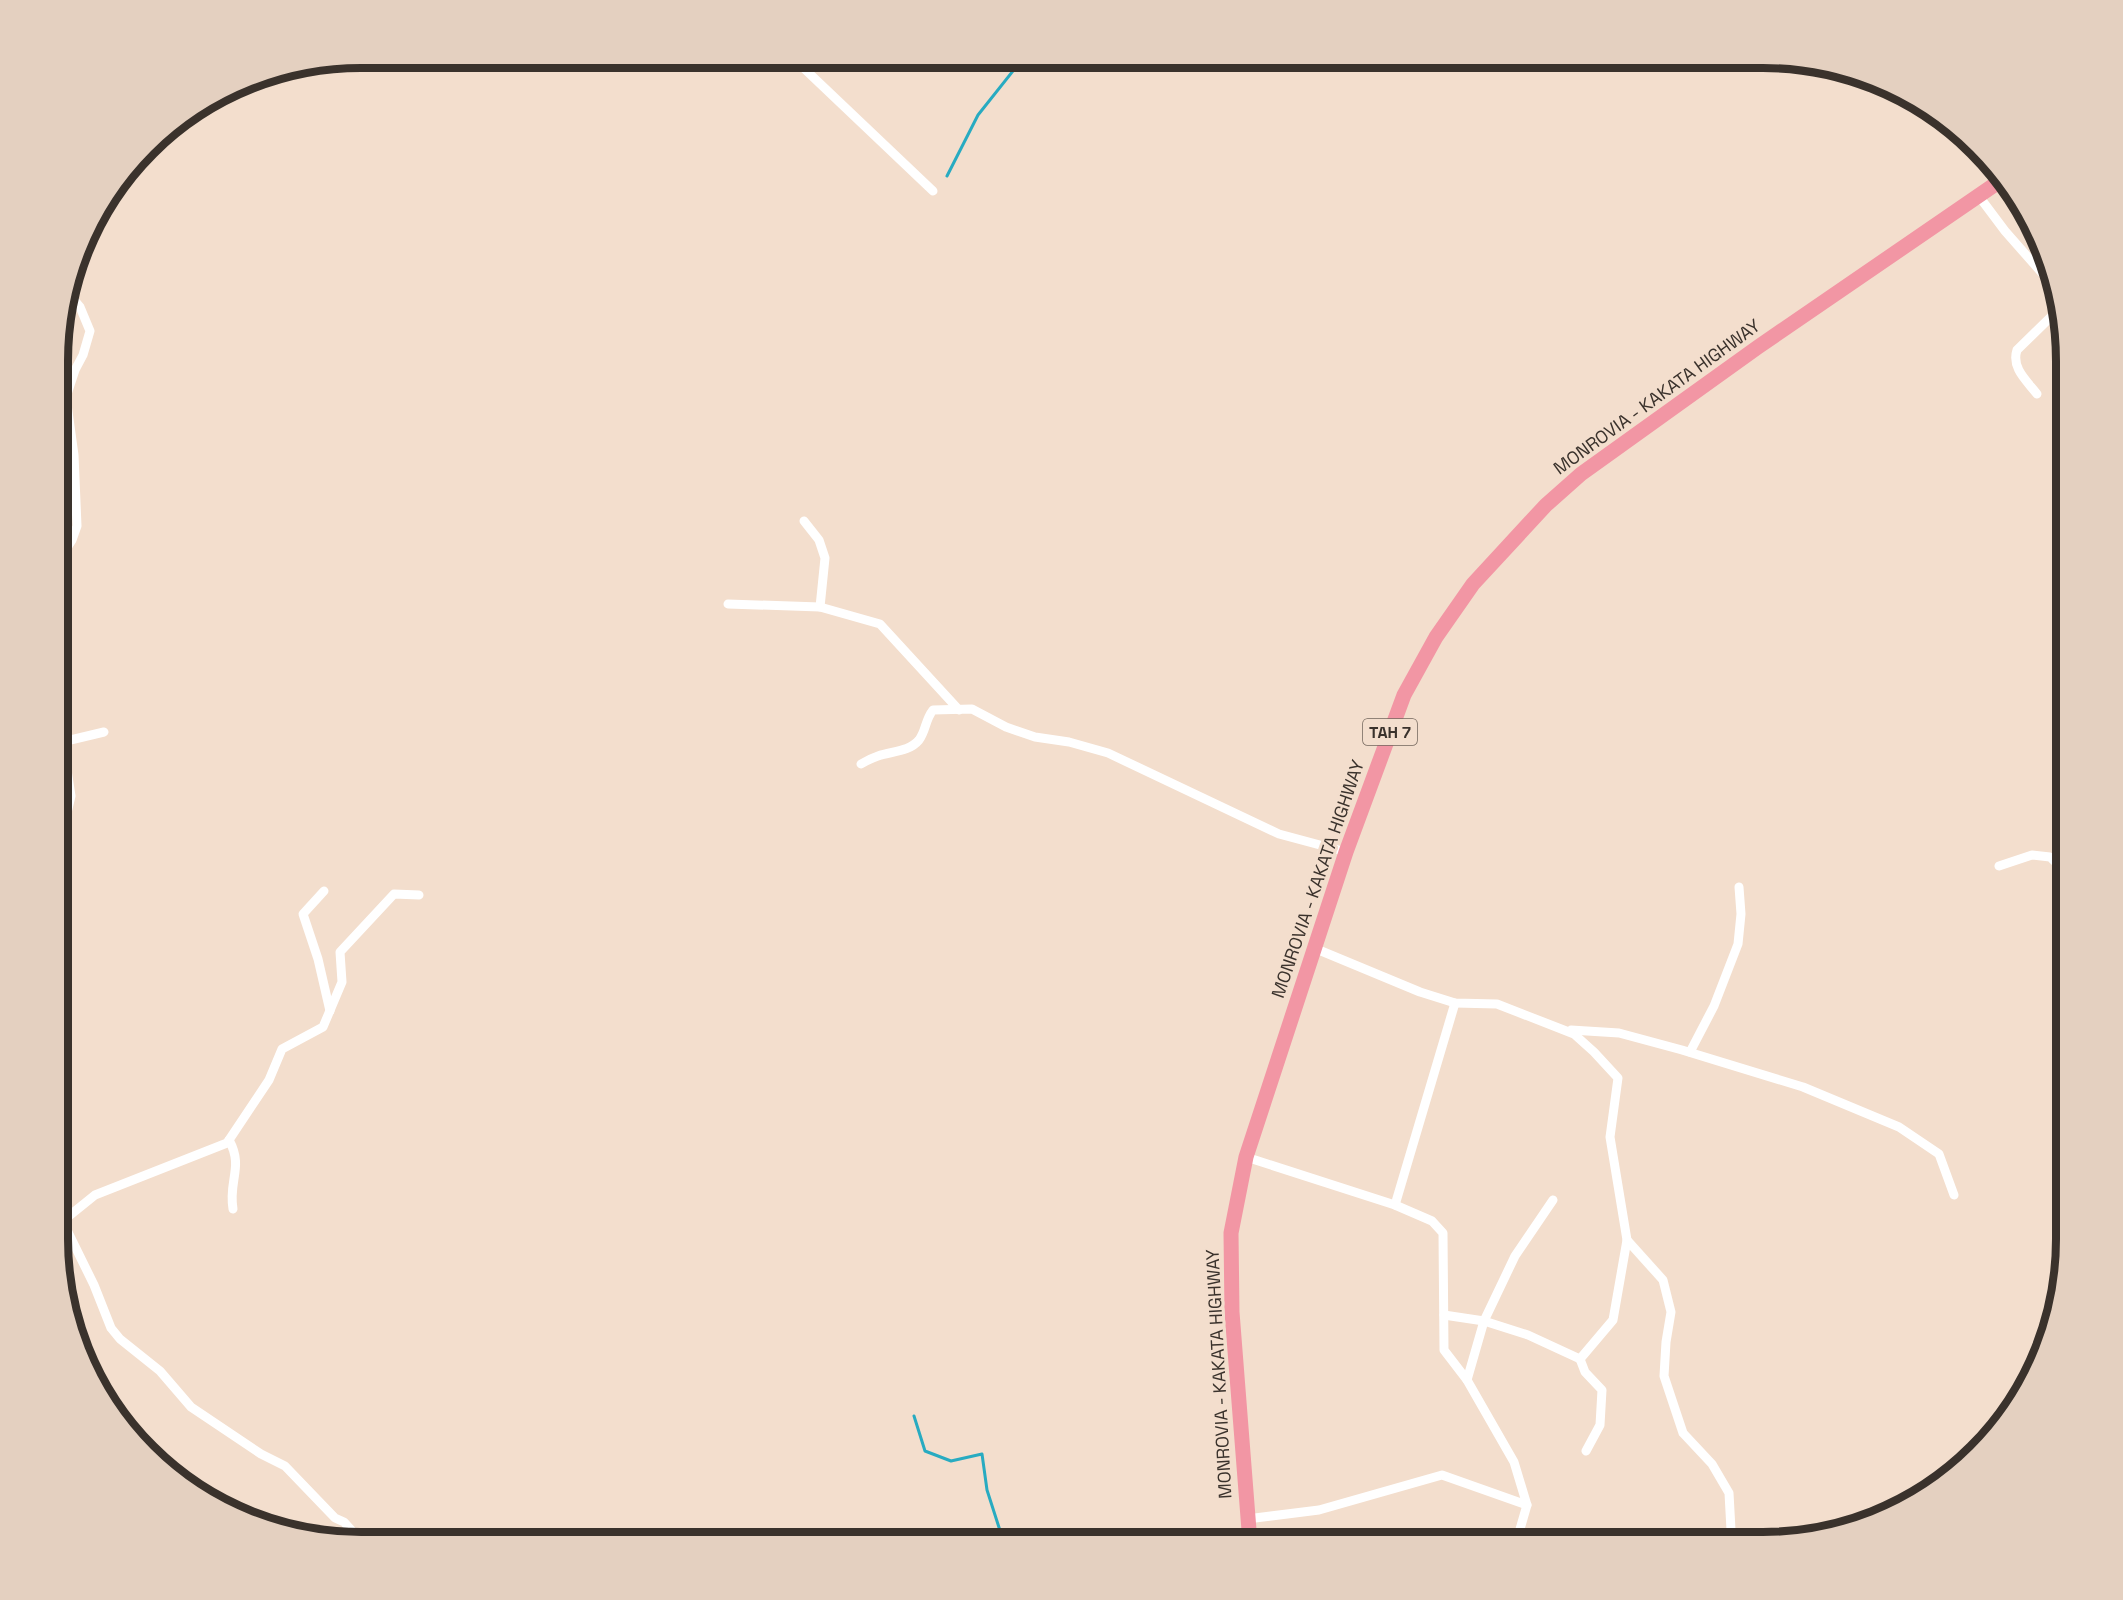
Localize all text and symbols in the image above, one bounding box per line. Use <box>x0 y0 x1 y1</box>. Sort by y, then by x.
street label: MONROVIA - KAKATA HIGHWAY <box>1549 314 1765 479</box>
road number: TAH 7 <box>1363 719 1417 745</box>
street label: MONROVIA - KAKATA HIGHWAY <box>1266 757 1369 1001</box>
street label: MONROVIA - KAKATA HIGHWAY <box>1200 1249 1237 1499</box>

